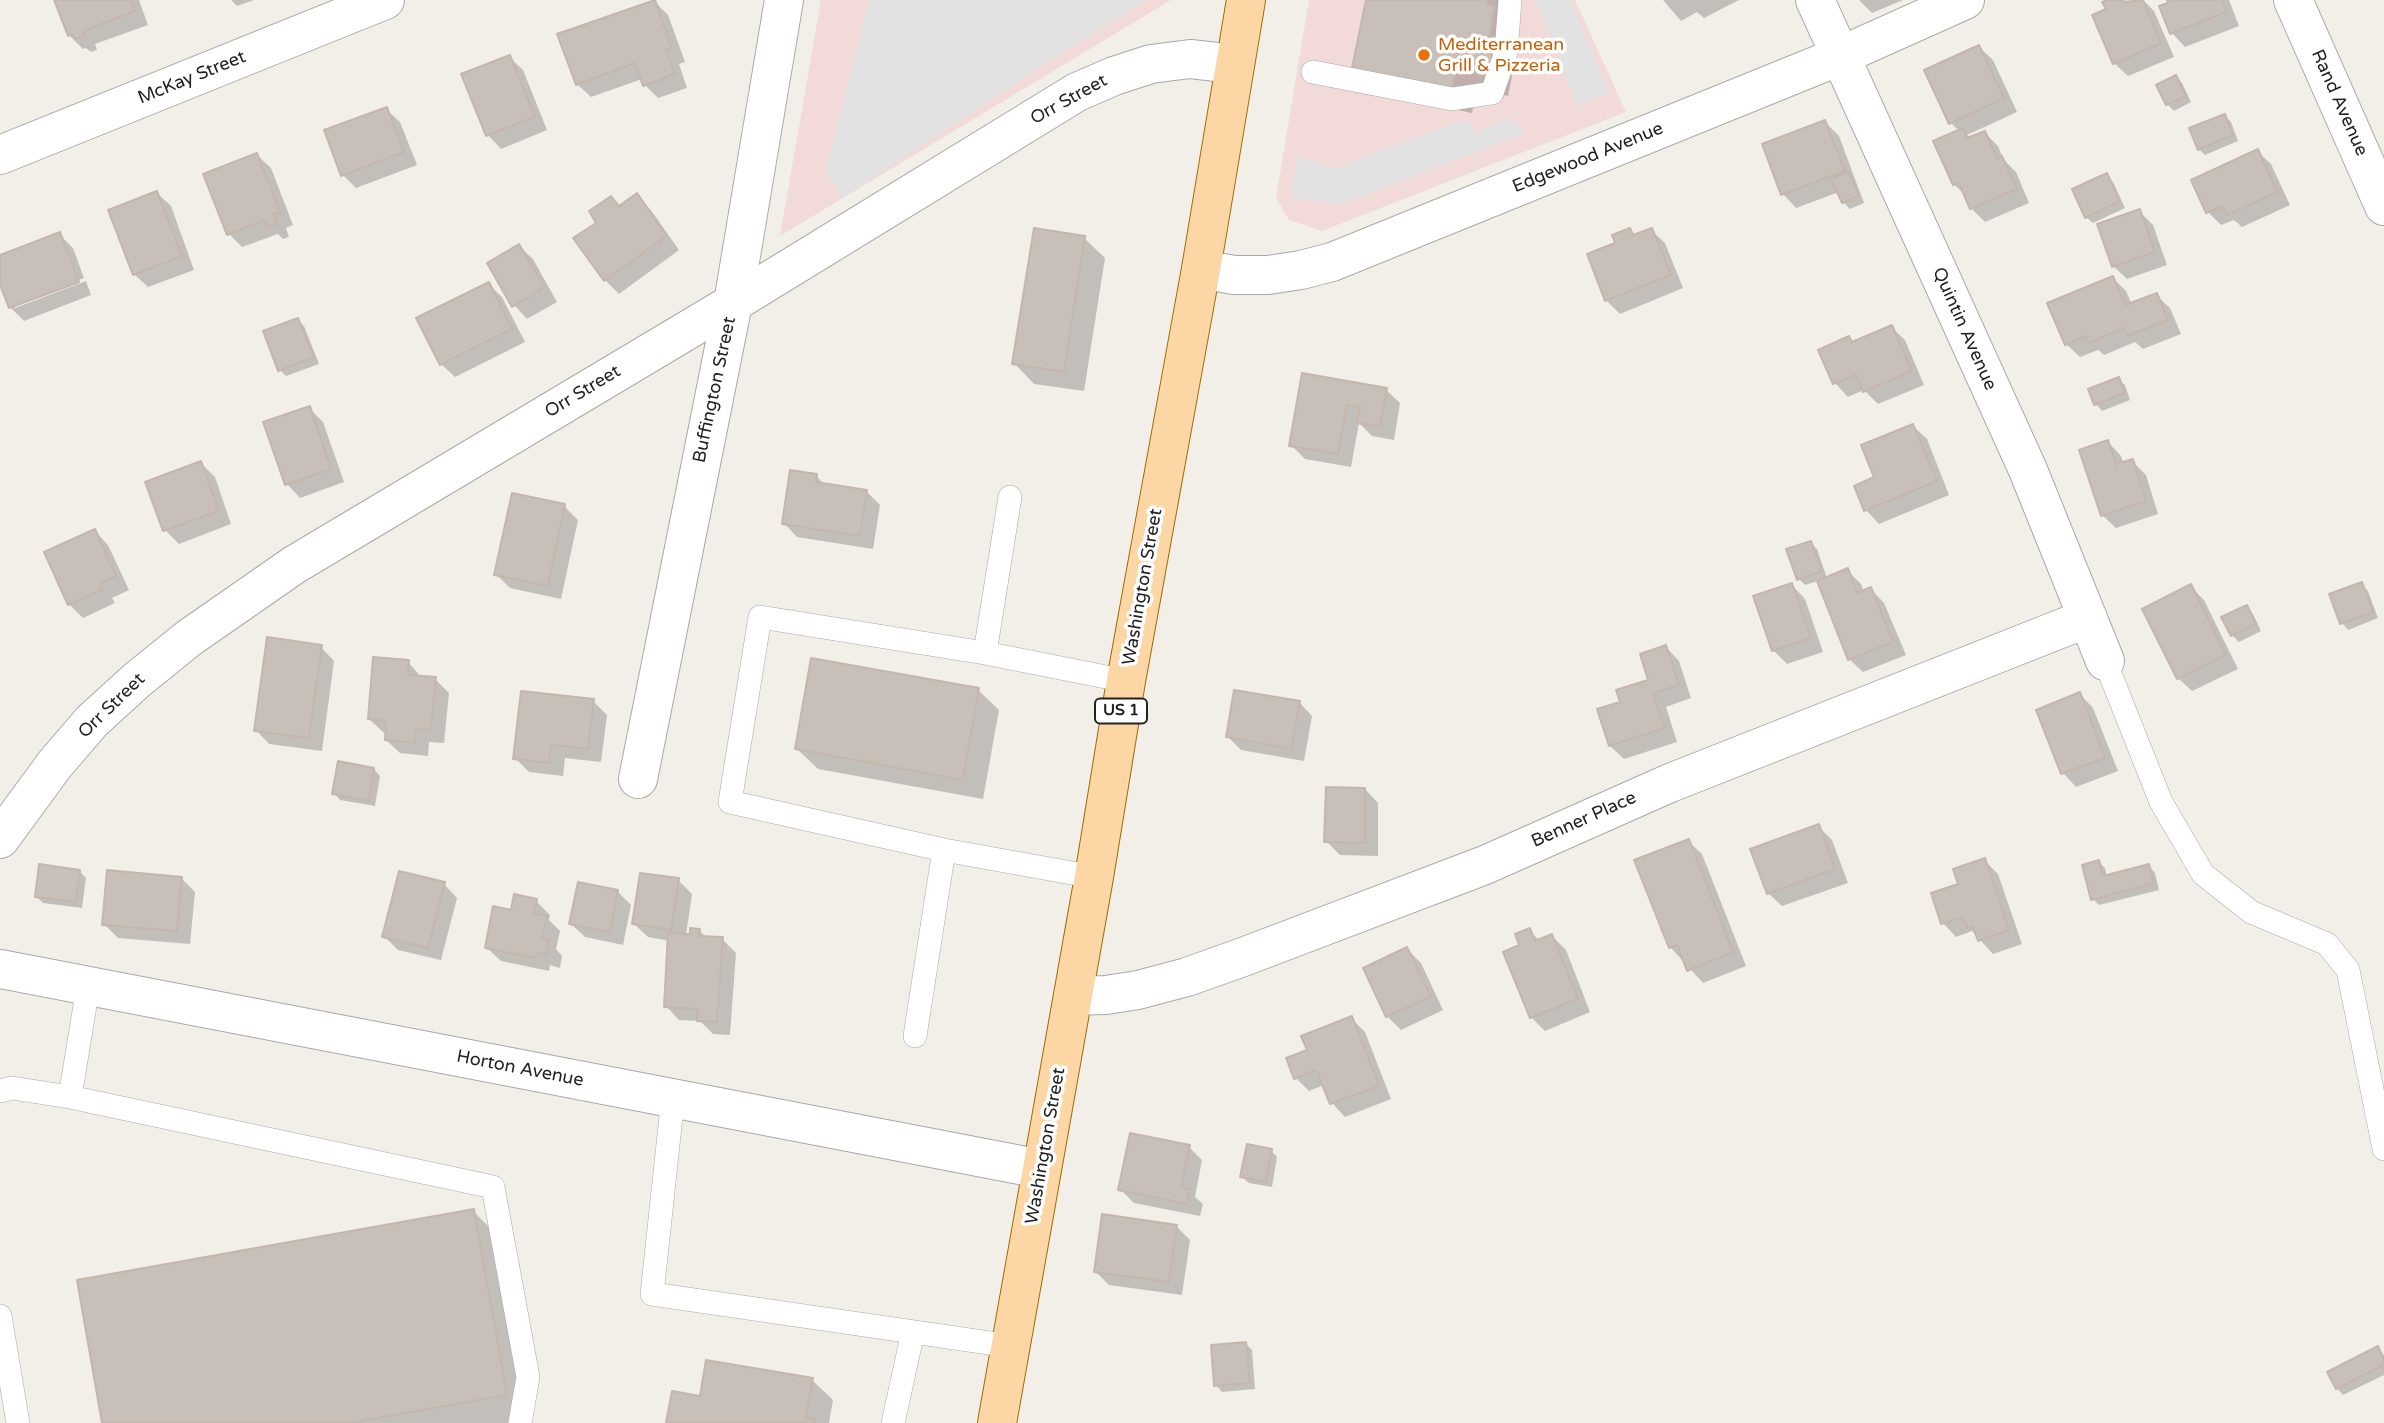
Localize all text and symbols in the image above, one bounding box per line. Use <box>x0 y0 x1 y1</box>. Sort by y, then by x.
place label: Mediterranean Grill & Pizzeria <box>1438 34 1564 76</box>
street label: Rand Avenue <box>2306 46 2372 160</box>
street label: McKay Street <box>135 47 249 109</box>
marker: Mediterranean Grill & Pizzeria <box>1416 47 1432 63</box>
street label: Orr Street <box>1027 70 1111 130</box>
street label: Edgewood Avenue <box>1510 118 1666 198</box>
street label: Quintin Avenue <box>1927 264 2001 394</box>
street label: Buffington Street <box>689 315 741 465</box>
street label: Orr Street <box>541 361 625 423</box>
street label: Washington Street <box>1119 507 1167 667</box>
street label: Orr Street <box>74 669 150 743</box>
road number: US 1 <box>1095 698 1147 724</box>
street label: Benner Place <box>1528 787 1640 853</box>
street label: Horton Avenue <box>455 1046 585 1092</box>
street label: Washington Street <box>1022 1066 1070 1226</box>

